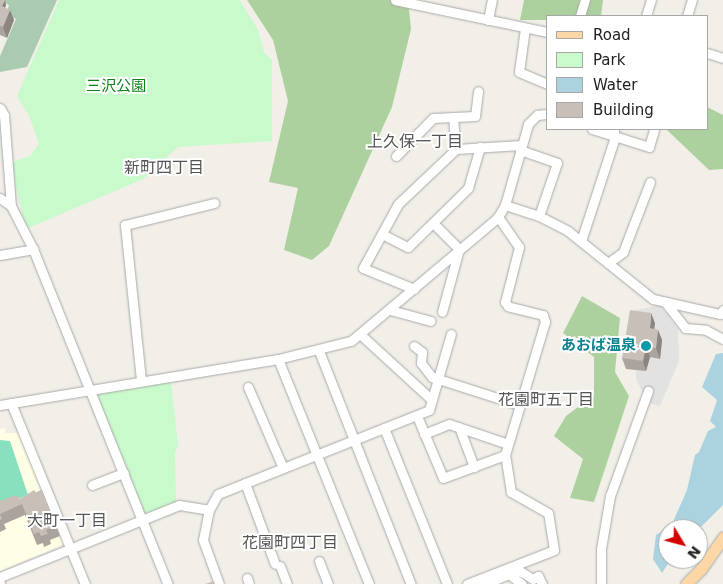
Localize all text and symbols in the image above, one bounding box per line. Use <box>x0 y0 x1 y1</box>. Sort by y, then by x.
legend <box>546 15 708 130</box>
text: Road <box>593 26 631 44</box>
text: Park <box>593 51 625 69</box>
text: Water <box>593 76 637 94</box>
park label: 三沢公園 <box>86 78 146 96</box>
text: Building <box>593 101 654 119</box>
district label: 上久保一丁目 <box>367 132 463 152</box>
district label: 新町四丁目 <box>124 158 204 178</box>
place label: あおば温泉 <box>561 337 636 355</box>
marker: あおば温泉 <box>640 340 652 352</box>
district label: 花園町五丁目 <box>498 390 594 410</box>
district label: 大町一丁目 <box>27 511 107 531</box>
north arrow <box>658 519 708 569</box>
district label: 花園町四丁目 <box>242 533 338 553</box>
text: N <box>684 543 704 562</box>

